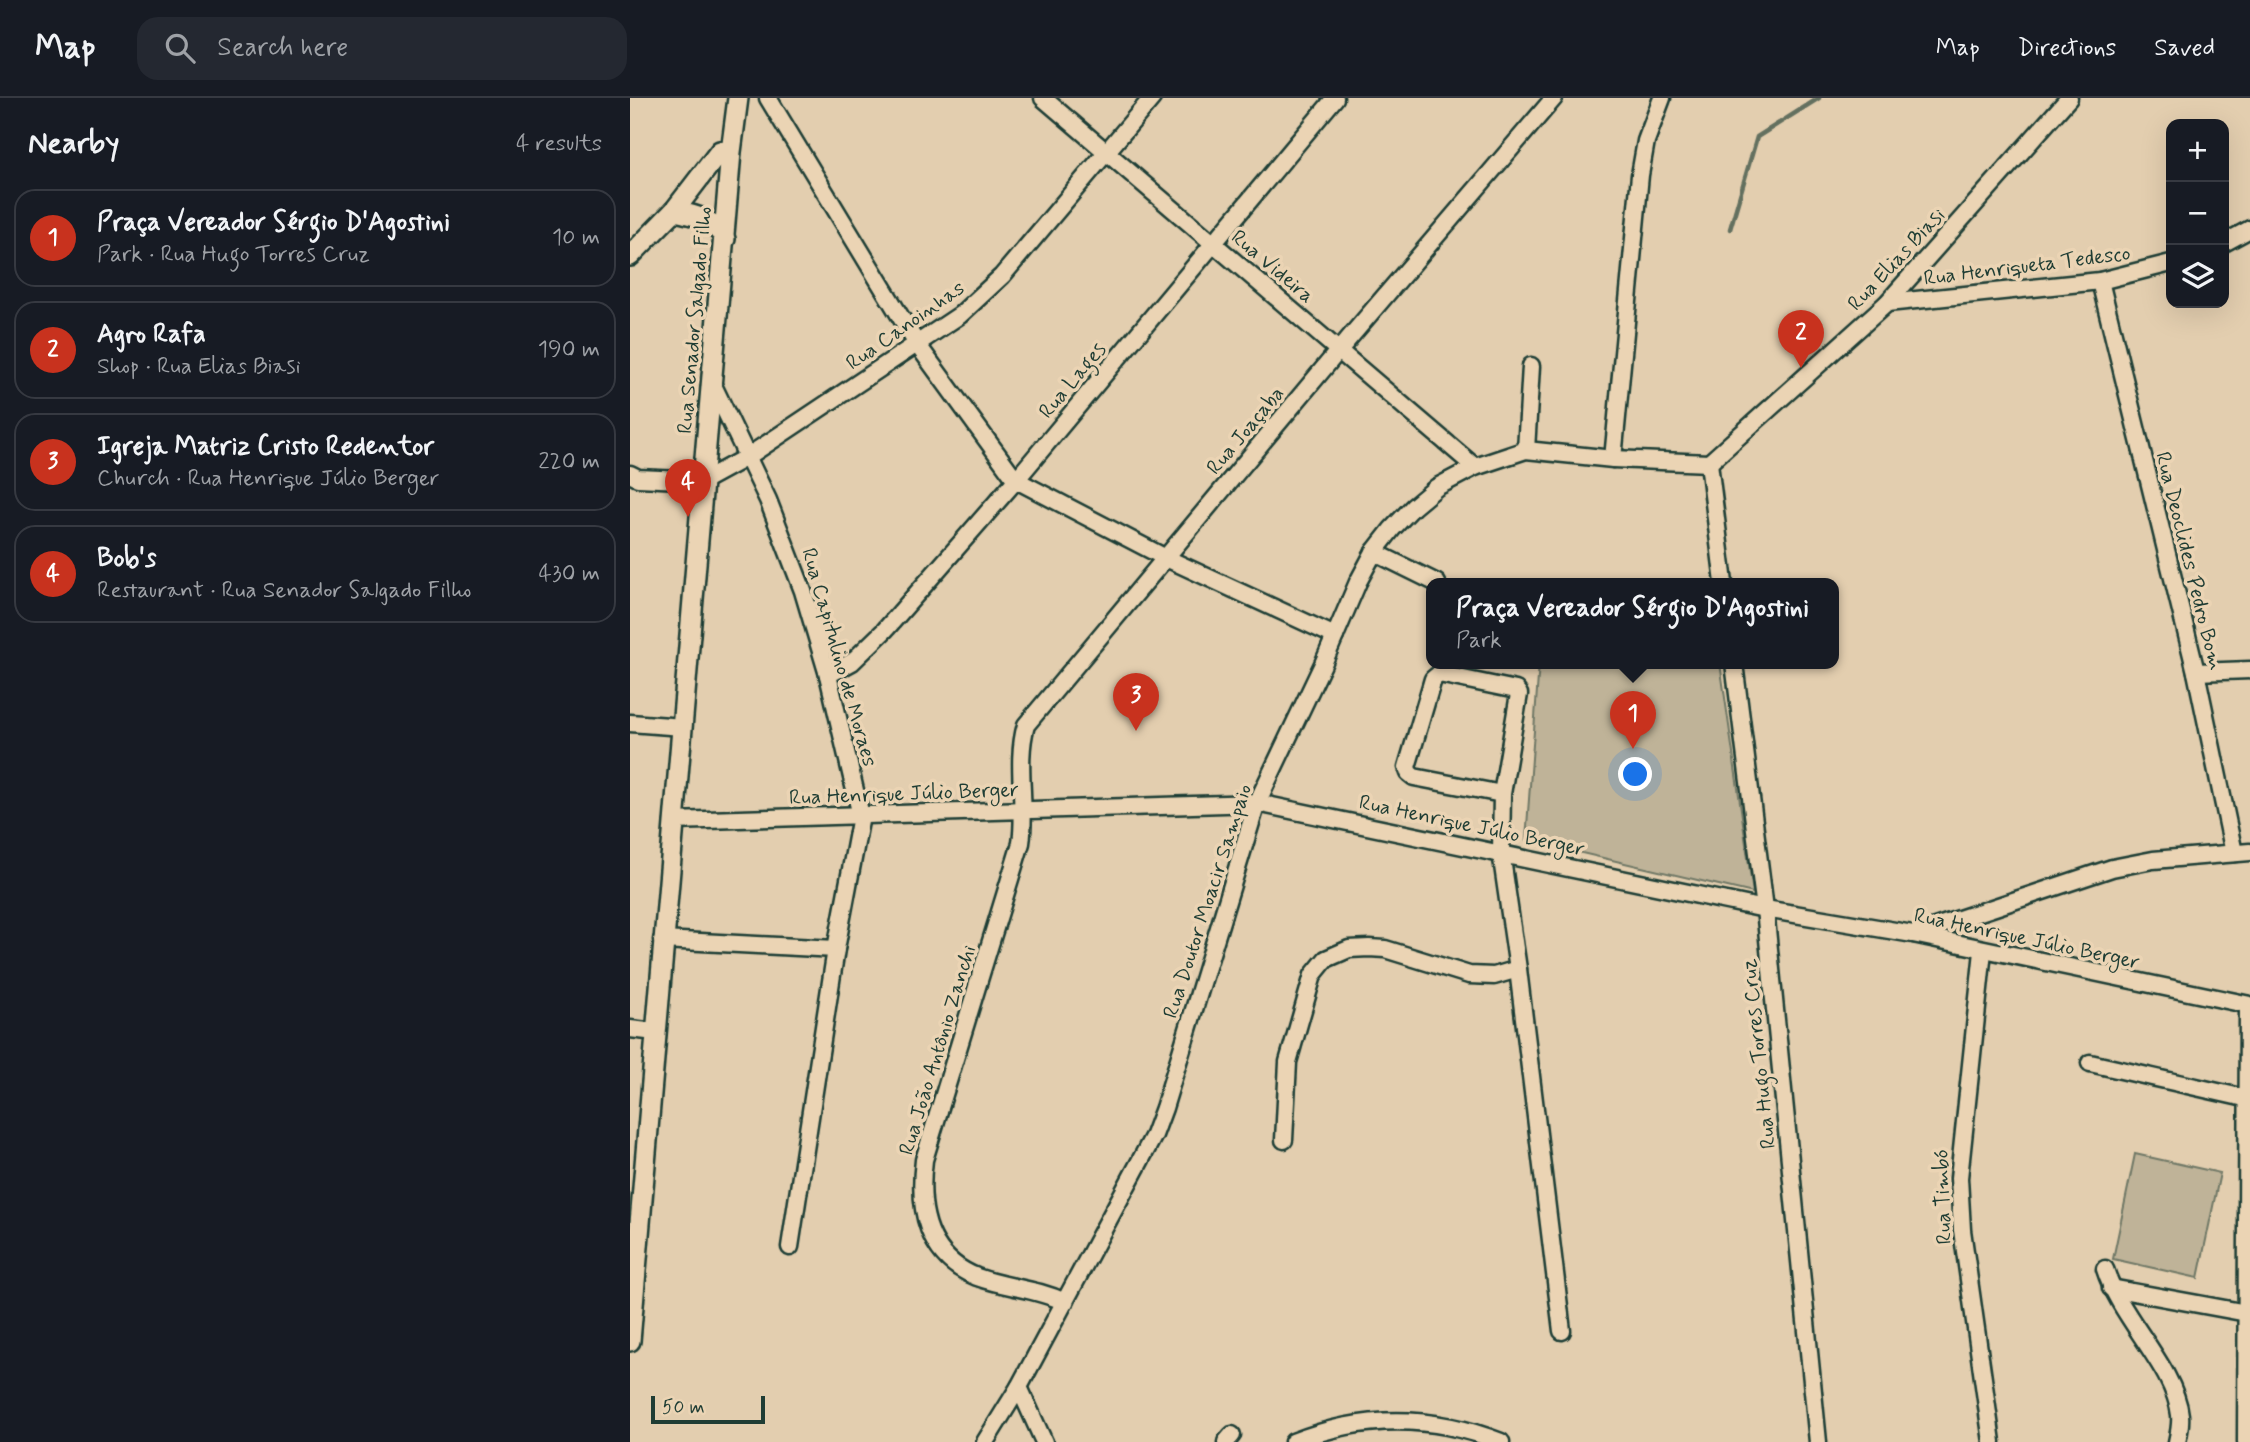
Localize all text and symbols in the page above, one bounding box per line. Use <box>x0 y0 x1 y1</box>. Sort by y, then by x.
search box <box>137 17 627 80</box>
text: Map <box>35 26 95 70</box>
icon: search <box>161 29 199 67</box>
text: Search here <box>217 31 348 65</box>
text: Map <box>1936 33 1980 64</box>
text: Directions <box>2018 33 2116 64</box>
text: Saved <box>2154 33 2215 64</box>
map controls <box>2166 119 2229 308</box>
button: + <box>2166 119 2229 182</box>
text: Nearby <box>28 124 119 163</box>
text: 4 results <box>516 129 602 159</box>
button: − <box>2166 182 2229 245</box>
street label: Rua Elias Biasi <box>1842 202 1952 317</box>
street label: Rua Senador Salgado Filho <box>671 205 719 435</box>
text: Praça Vereador Sérgio D'Agostini <box>97 206 450 240</box>
text: 1 <box>48 223 58 253</box>
text: 10 m <box>552 223 600 253</box>
street label: Rua Videira <box>1225 224 1320 310</box>
street label: Rua Henriqueta Tedesco <box>1922 239 2132 293</box>
text: Park · Rua Hugo Torres Cruz <box>97 240 370 270</box>
button: layers <box>2166 245 2229 308</box>
street label: Rua Canoinhas <box>841 274 971 377</box>
pin: 2 <box>1778 310 1824 368</box>
text: Agro Rafa <box>97 318 206 352</box>
text: 2 <box>47 335 59 365</box>
text: 190 m <box>538 335 600 365</box>
street label: Rua Lages <box>1033 337 1114 426</box>
text: Shop · Rua Elias Biasi <box>97 352 301 382</box>
street label: Rua Joaçaba <box>1200 380 1291 481</box>
text: Igreja Matriz Cristo Redentor <box>97 430 434 464</box>
text: 3 <box>48 447 58 477</box>
text: 220 m <box>538 447 600 477</box>
street label: Rua Deoclides Pedro Bom <box>2148 449 2230 673</box>
pin: 4 <box>665 459 711 517</box>
text: Church · Rua Henrique Júlio Berger <box>97 464 439 494</box>
text: Bob's <box>97 542 156 576</box>
street label: Rua Capitulino de Moraes <box>794 545 884 770</box>
text: 4 <box>46 559 60 589</box>
text: 430 m <box>539 559 600 589</box>
text: Restaurant · Rua Senador Salgado Filho <box>97 576 471 606</box>
popup <box>1426 578 1839 669</box>
text: Praça Vereador Sérgio D'Agostini <box>1456 592 1809 626</box>
text: Park <box>1456 626 1502 656</box>
pin: 3 <box>1113 673 1159 731</box>
pin: 1 <box>1610 691 1656 749</box>
your location <box>1618 757 1652 791</box>
street label: Rua Henrique Júlio Berger <box>789 776 1020 813</box>
street label: Rua Doutor Moacir Sampaio <box>1157 781 1259 1022</box>
street label: Rua Henrique Júlio Berger <box>1356 788 1587 865</box>
street label: Rua Henrique Júlio Berger <box>1911 901 2142 978</box>
street label: Rua João Antônio Zanchi <box>893 942 983 1159</box>
street label: Rua Hugo Torres Cruz <box>1735 957 1785 1150</box>
street label: Rua Timbó <box>1927 1149 1959 1245</box>
scale bar <box>651 1393 765 1425</box>
text: 50 m <box>662 1395 705 1420</box>

